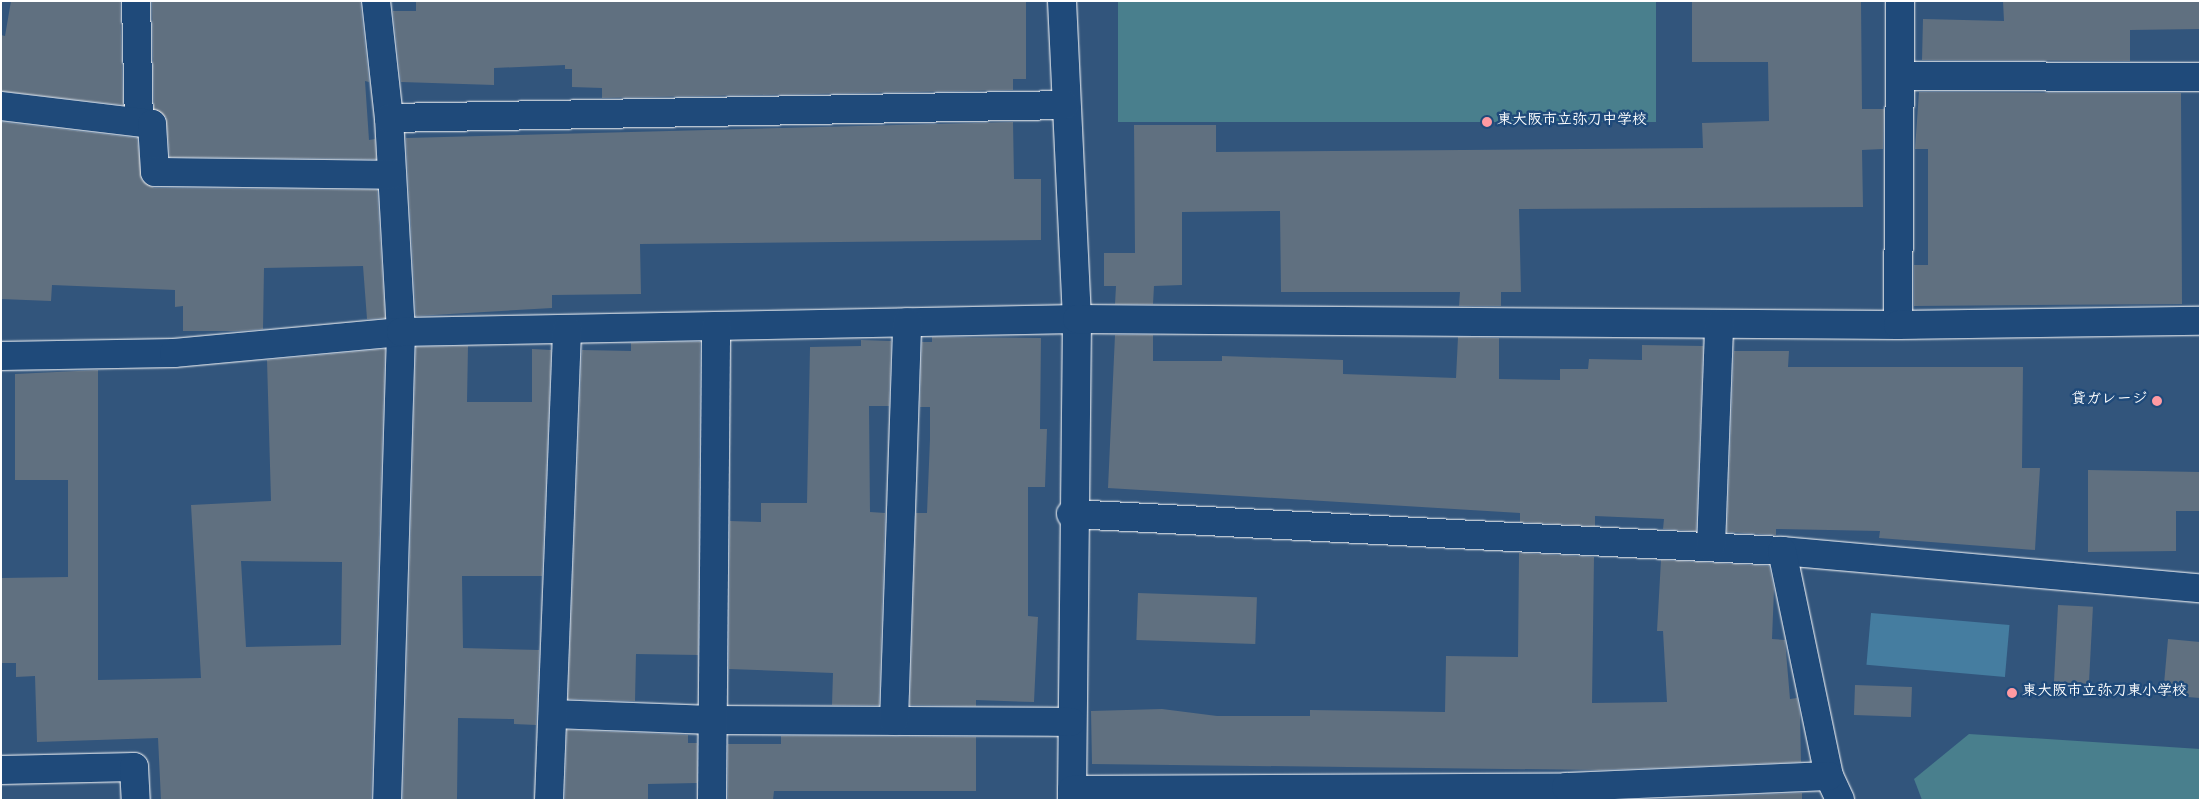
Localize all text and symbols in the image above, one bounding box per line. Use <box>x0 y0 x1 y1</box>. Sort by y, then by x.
place label: 東大阪市立弥刀中学校 <box>1497 113 1647 131</box>
marker: 東大阪市立弥刀中学校 <box>1481 116 1493 128</box>
place label: 貸ガレージ <box>2071 392 2147 410</box>
marker: 貸ガレージ <box>2151 395 2163 407</box>
place label: 東大阪市立弥刀東小学校 <box>2022 684 2187 702</box>
marker: 東大阪市立弥刀東小学校 <box>2006 687 2018 699</box>

